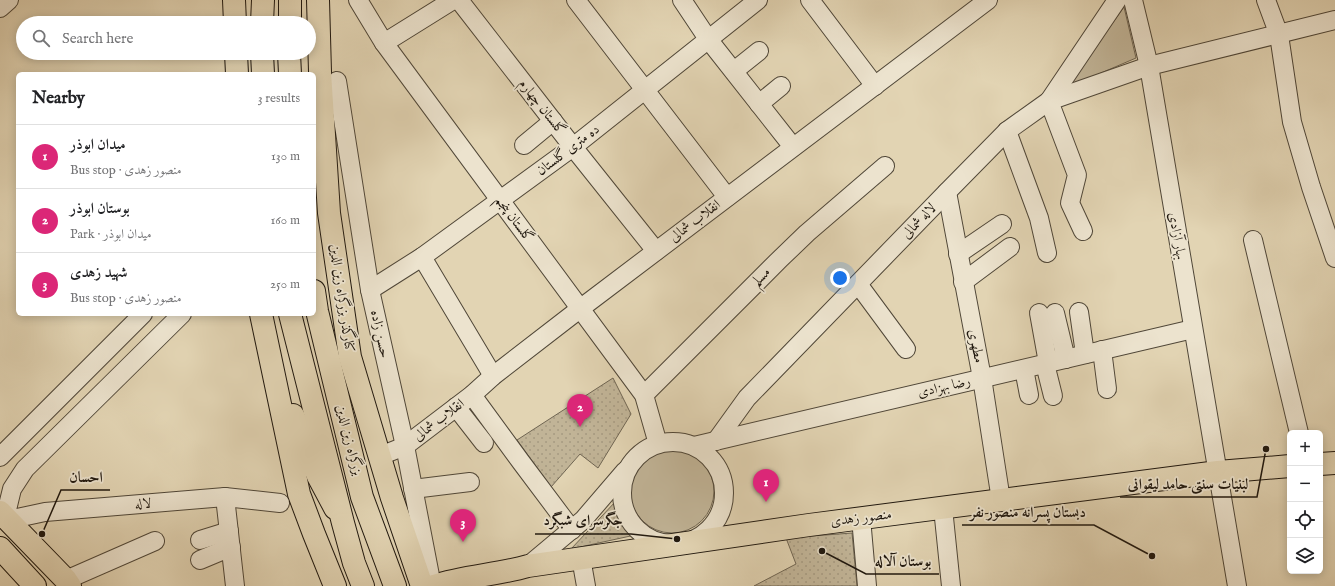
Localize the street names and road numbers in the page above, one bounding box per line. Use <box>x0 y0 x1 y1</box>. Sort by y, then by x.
street label: گلستان چهارم <box>512 75 569 141</box>
street label: ده متری گلستان <box>533 120 603 180</box>
street label: گلستان پنجم <box>488 192 537 248</box>
street label: انقلاب شمالی <box>666 196 724 246</box>
street label: لاله شمالی <box>898 199 940 243</box>
street label: بهار آزادی <box>1164 211 1190 261</box>
street label: کنارگذر بزرگراه زین الدین <box>326 242 360 353</box>
street label: مسلم <box>748 264 778 294</box>
street label: حسن زاده <box>366 308 394 360</box>
street label: مطهری <box>964 328 988 364</box>
street label: رضا بهزادی <box>916 372 972 402</box>
street label: انقلاب شمالی <box>410 395 468 445</box>
street label: بزرگراه زین الدین <box>331 402 368 478</box>
street label: لاله <box>134 494 152 514</box>
street label: منصور زهدی <box>829 505 893 531</box>

